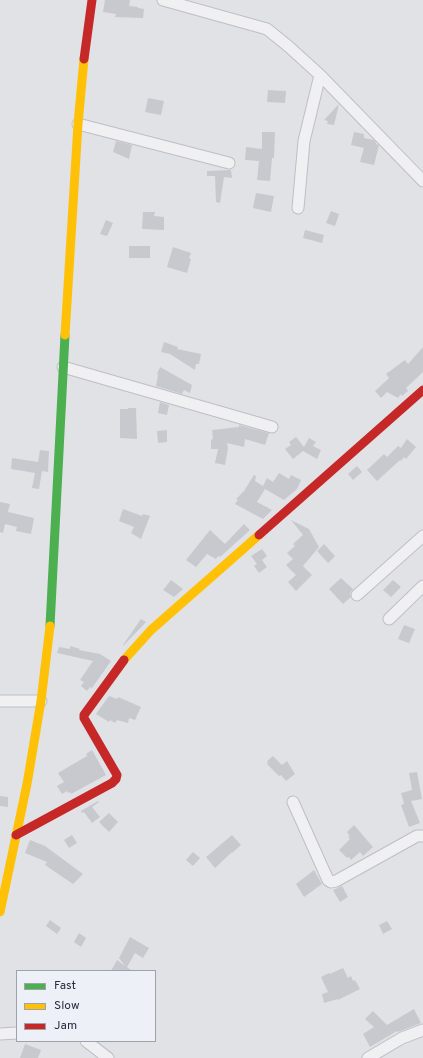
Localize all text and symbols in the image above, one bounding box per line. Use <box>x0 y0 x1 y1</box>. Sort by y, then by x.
legend <box>16 970 156 1042</box>
text: Fast <box>54 978 76 994</box>
text: Slow <box>54 998 80 1014</box>
text: Jam <box>54 1018 77 1034</box>

